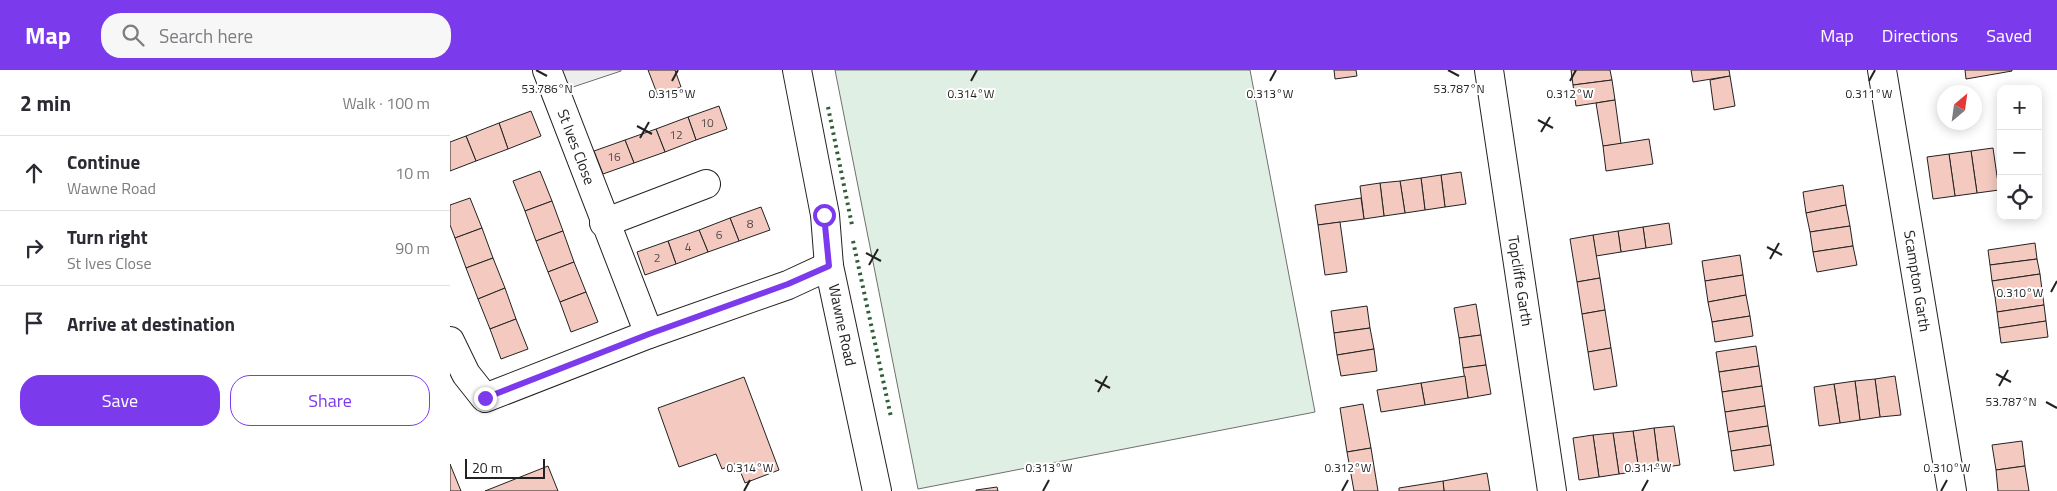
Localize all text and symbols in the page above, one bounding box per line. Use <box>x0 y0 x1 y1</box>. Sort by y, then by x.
search box <box>101 13 451 58</box>
text: Map <box>25 17 71 53</box>
icon: search <box>119 21 147 49</box>
text: Search here <box>159 21 253 50</box>
text: Map <box>1820 22 1854 49</box>
text: Directions <box>1882 22 1958 49</box>
text: Saved <box>1986 22 2032 49</box>
text: 53.786°N <box>521 79 573 98</box>
text: 53.787°N <box>1433 79 1485 98</box>
text: 0.315°W <box>649 84 696 103</box>
text: 0.314°W <box>948 84 995 103</box>
text: 0.313°W <box>1247 84 1294 103</box>
text: 0.312°W <box>1547 84 1594 103</box>
text: 0.311°W <box>1846 84 1893 103</box>
north arrow <box>1937 85 1982 130</box>
map controls <box>1997 85 2042 220</box>
button: + <box>1997 85 2042 130</box>
text: 2 min <box>20 87 71 119</box>
text: Walk · 100 m <box>342 91 430 115</box>
street label: St Ives Close <box>552 106 601 188</box>
house number: 10 <box>700 113 714 132</box>
house number: 12 <box>669 125 683 144</box>
button: − <box>1997 130 2042 175</box>
text: Continue <box>67 147 140 176</box>
house number: 16 <box>607 147 621 166</box>
icon: ahead <box>20 159 48 187</box>
text: 10 m <box>395 161 430 185</box>
button: locate <box>1997 175 2042 220</box>
text: Wawne Road <box>67 176 156 200</box>
route start <box>813 204 836 227</box>
house number: 8 <box>747 214 754 233</box>
text: Turn right <box>67 222 148 251</box>
house number: 6 <box>716 225 723 244</box>
street label: Scampton Garth <box>1898 229 1937 333</box>
icon: right <box>20 234 48 262</box>
street label: Topcliffe Garth <box>1502 234 1539 328</box>
text: 90 m <box>395 236 430 260</box>
house number: 4 <box>685 237 692 256</box>
house number: 2 <box>654 248 660 267</box>
text: St Ives Close <box>67 251 152 275</box>
street label: Wawne Road <box>823 282 862 368</box>
text: 0.310°W <box>1997 283 2044 302</box>
icon: arrive <box>20 309 48 337</box>
text: Arrive at destination <box>67 309 235 338</box>
button: Save <box>20 375 220 426</box>
button: Share <box>230 375 430 426</box>
route end <box>474 387 497 410</box>
text: 53.787°N <box>1985 392 2037 411</box>
scale bar <box>465 456 545 479</box>
text: 20 m <box>472 457 502 478</box>
text: 0.314°W <box>727 458 774 477</box>
text: 0.313°W <box>1026 458 1073 477</box>
text: 0.312°W <box>1325 458 1372 477</box>
text: 0.311°W <box>1625 458 1672 477</box>
text: 0.310°W <box>1924 458 1971 477</box>

